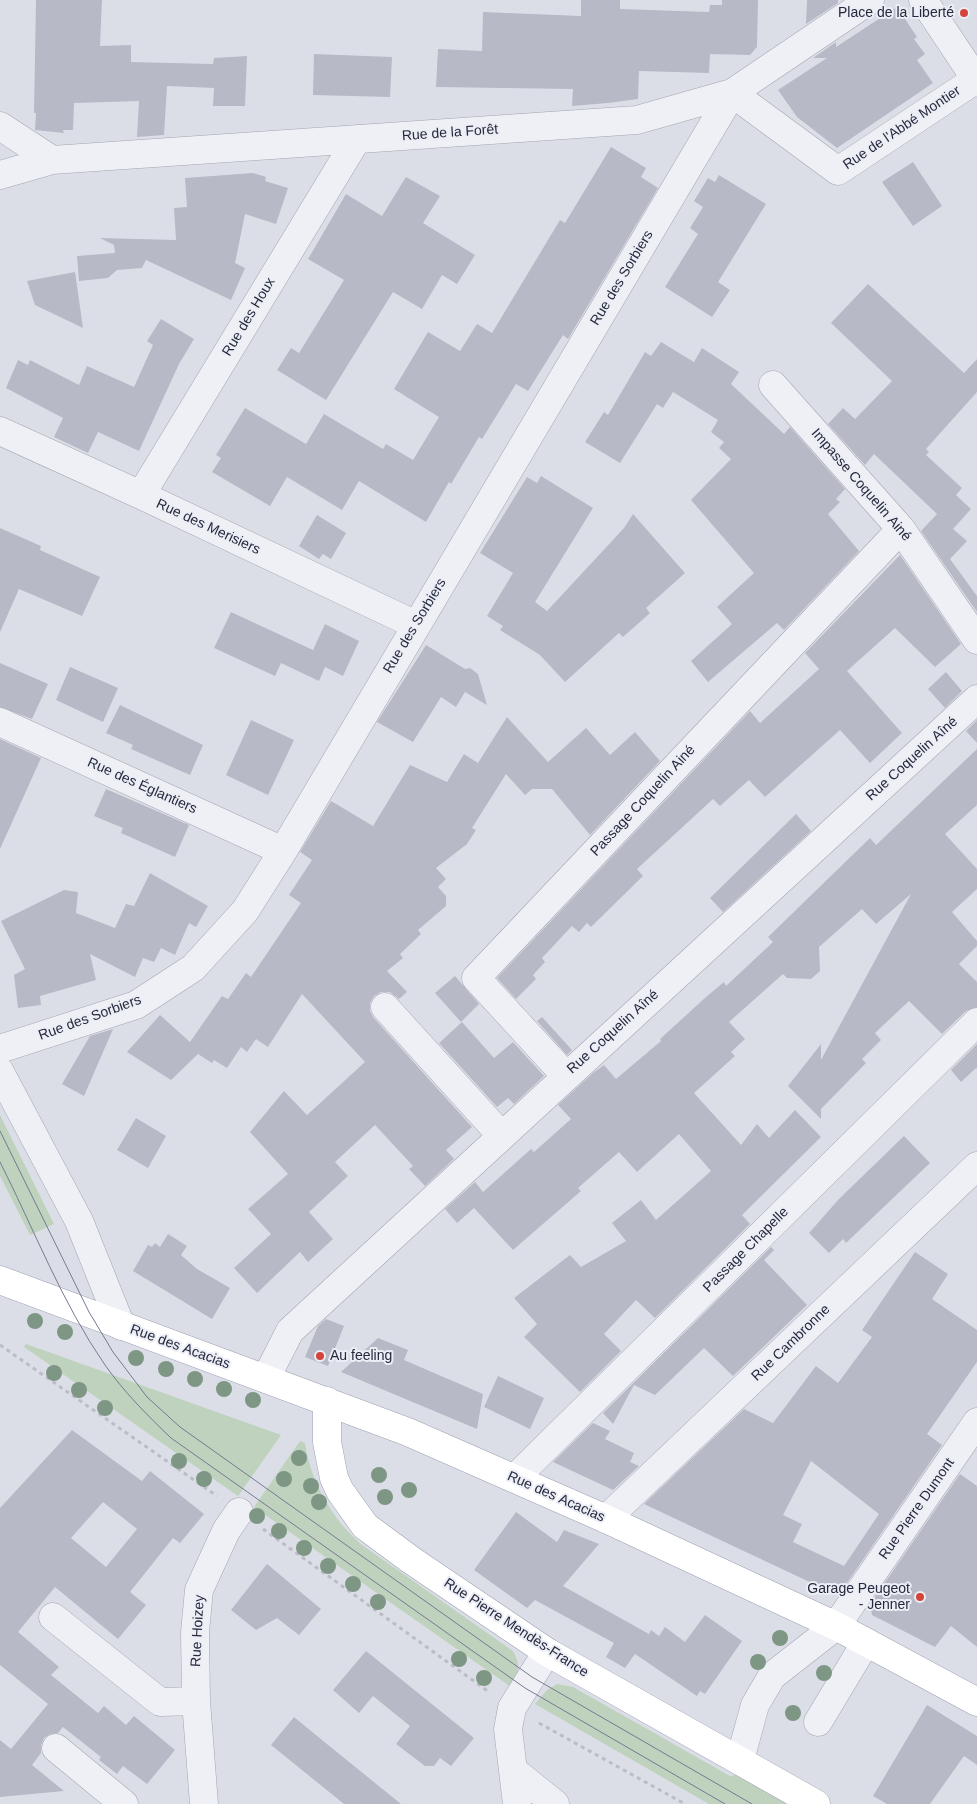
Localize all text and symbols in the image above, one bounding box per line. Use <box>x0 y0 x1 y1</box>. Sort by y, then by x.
place label: Place de la Liberté <box>838 5 954 21</box>
marker: Place de la Liberté <box>958 7 970 19</box>
street label: Rue de l'Abbé Montier <box>840 82 964 174</box>
street label: Rue de la Forêt <box>401 121 499 145</box>
street label: Rue des Sorbiers <box>587 227 657 329</box>
street label: Rue des Houx <box>219 275 279 359</box>
street label: Impasse Coquelin Ainé <box>807 425 915 545</box>
street label: Rue des Merisiers <box>153 496 263 558</box>
street label: Rue des Sorbiers <box>380 575 450 677</box>
street label: Rue Coquelin Aîné <box>863 713 961 805</box>
street label: Passage Coquelin Ainé <box>587 742 699 860</box>
street label: Rue des Églantiers <box>85 754 199 818</box>
street label: Rue Coquelin Aîné <box>564 986 662 1078</box>
street label: Rue des Sorbiers <box>36 992 144 1044</box>
street label: Passage Chapelle <box>700 1204 792 1296</box>
street label: Rue Cambronne <box>748 1301 834 1385</box>
street label: Rue des Acacias <box>128 1321 232 1373</box>
place label: Au feeling <box>330 1348 392 1364</box>
marker: Au feeling <box>314 1350 326 1362</box>
street label: Rue Pierre Dumont <box>876 1455 958 1563</box>
street label: Rue des Acacias <box>505 1468 607 1526</box>
street label: Rue Pierre Mendès-France <box>441 1575 591 1681</box>
place label: Garage Peugeot - Jenner <box>807 1581 910 1614</box>
marker: Garage Peugeot - Jenner <box>914 1591 926 1603</box>
street label: Rue Hoizey <box>188 1594 208 1668</box>

